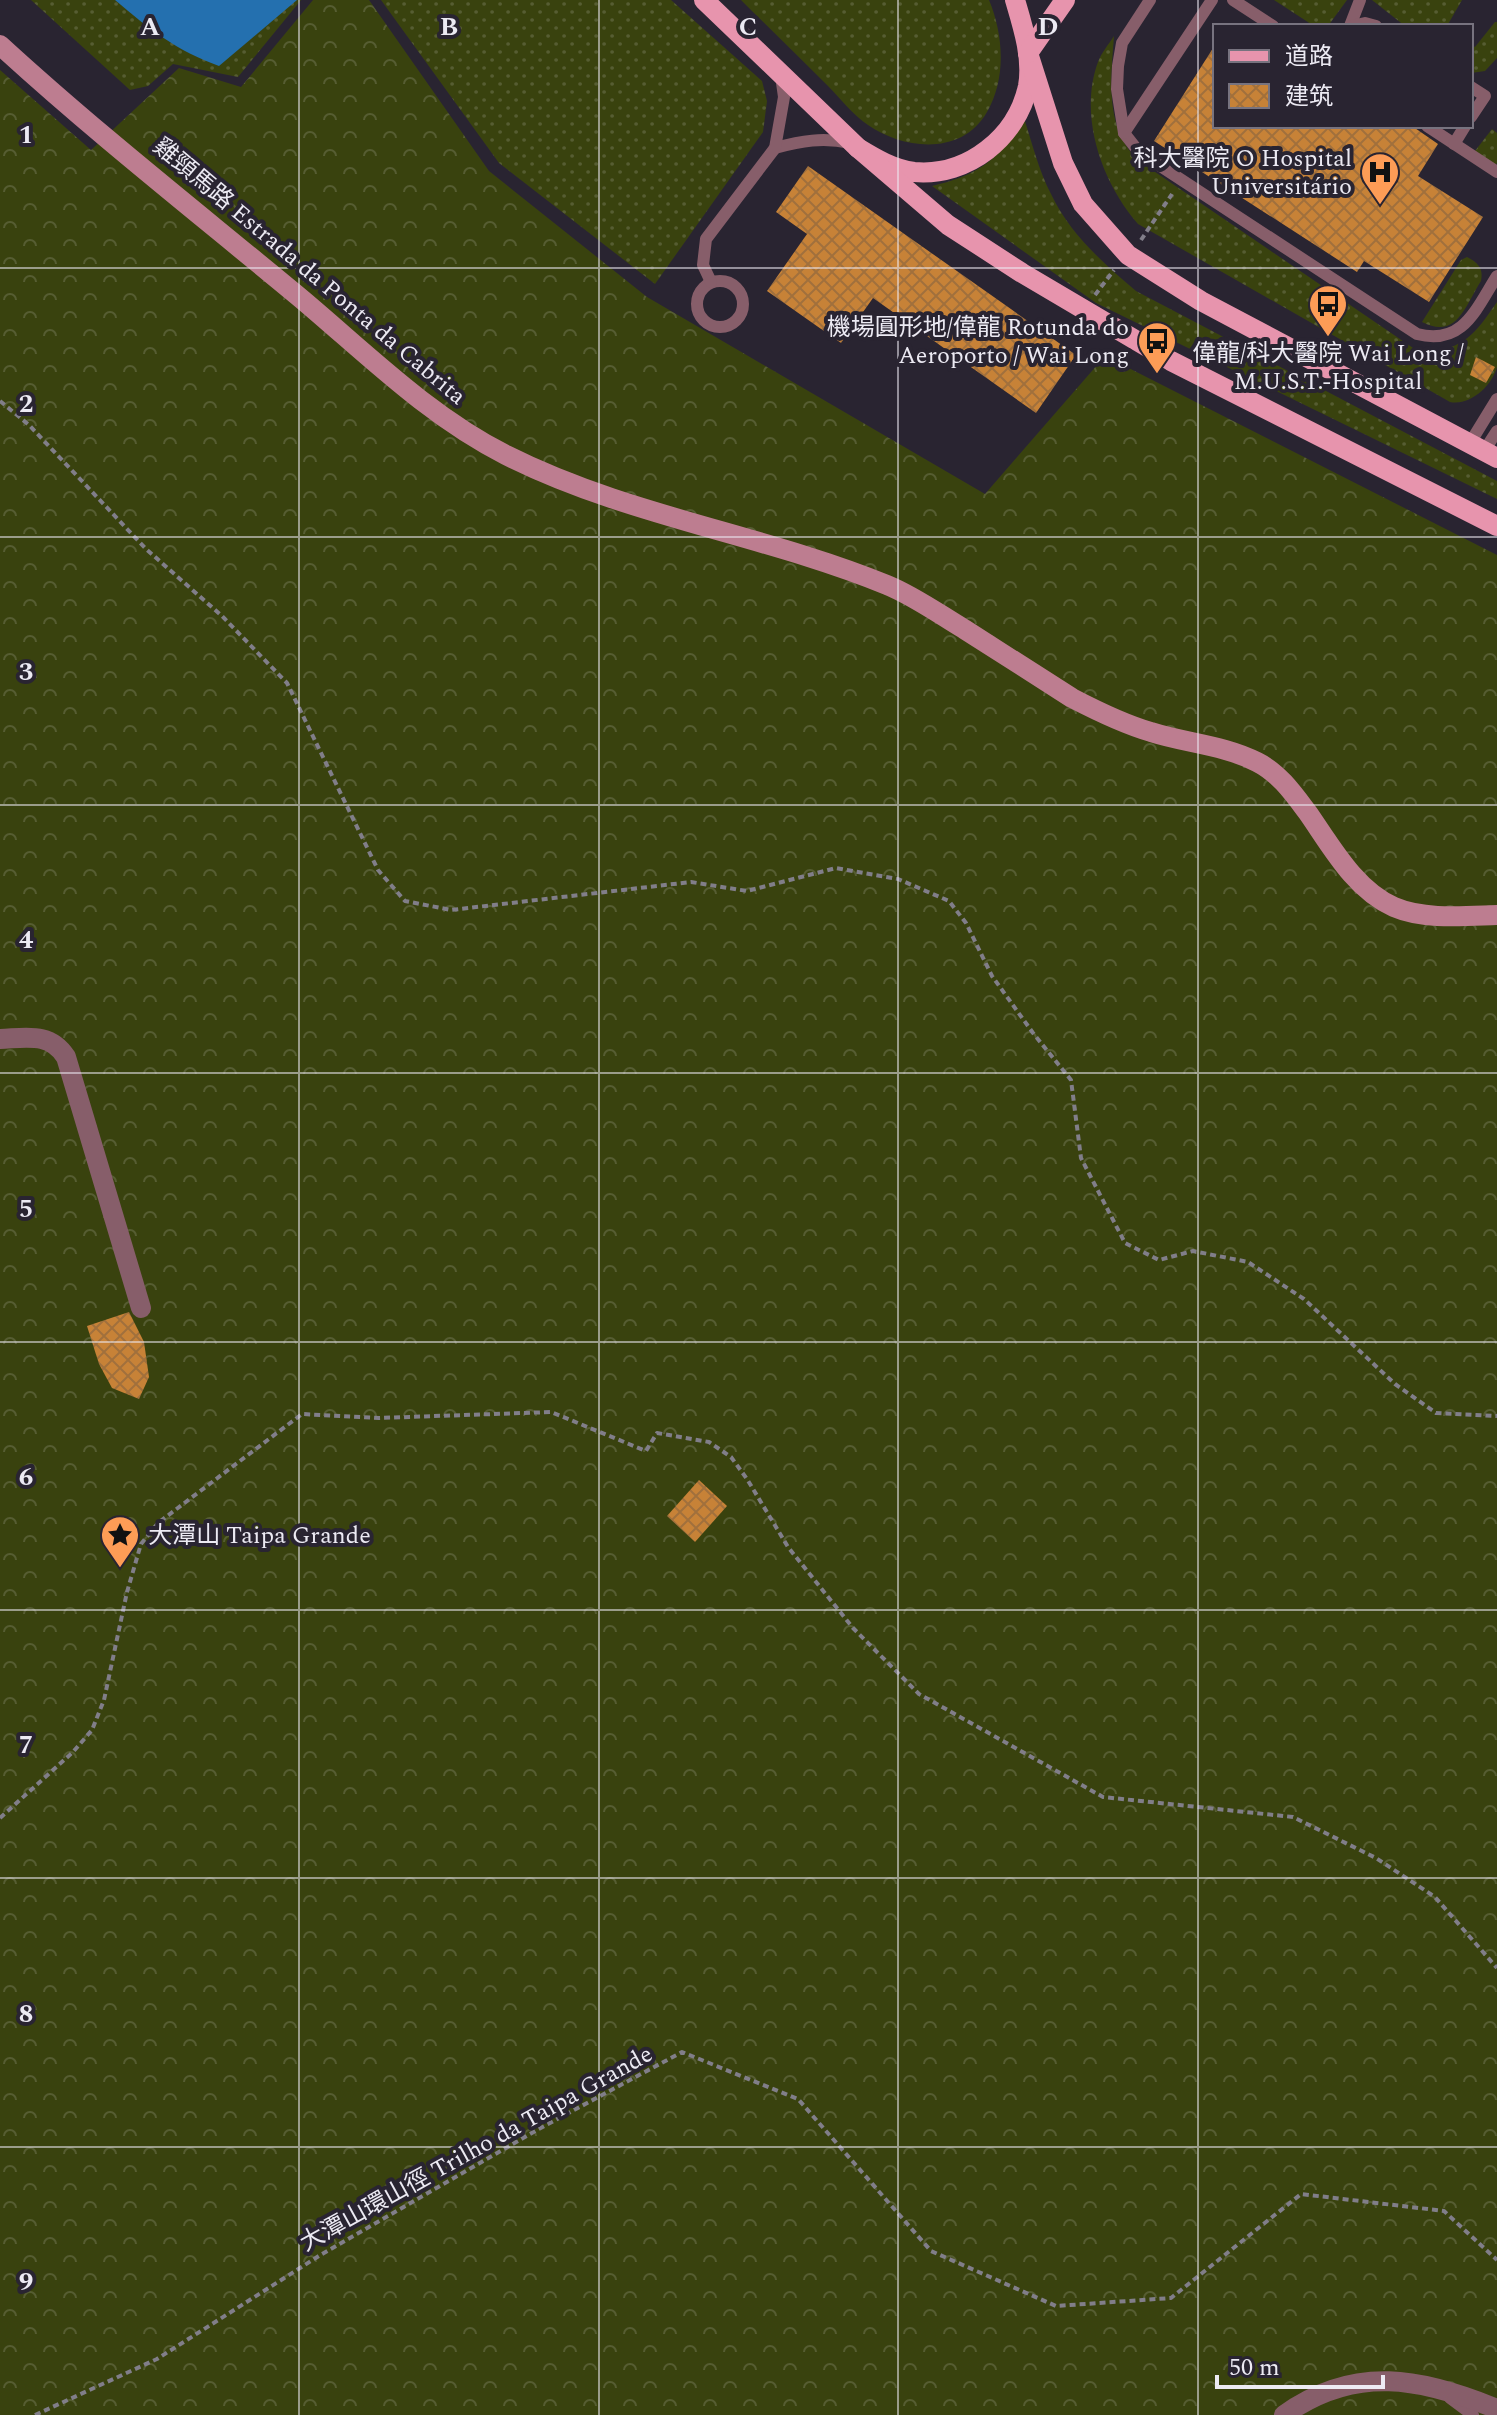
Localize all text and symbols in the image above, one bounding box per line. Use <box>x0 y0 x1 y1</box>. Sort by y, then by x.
text: A <box>140 7 160 47</box>
text: B <box>440 7 458 47</box>
text: C <box>739 7 757 47</box>
text: D <box>1038 7 1058 47</box>
legend <box>1213 24 1473 128</box>
text: 道路 <box>1285 39 1333 75</box>
text: 建筑 <box>1285 79 1333 115</box>
text: 1 <box>19 115 33 155</box>
street label: 雞頸馬路 Estrada da Ponta da Cabrita <box>145 130 474 414</box>
place label: 科大醫院 O Hospital Universitário <box>1134 141 1352 205</box>
hospital icon: 科大醫院 O Hospital Universitário <box>1359 151 1401 206</box>
bus stop icon: 偉龍/科大醫院 Wai Long / M.U.S.T.-Hospital <box>1307 283 1349 338</box>
place label: 機場圓形地/偉龍 Rotunda do Aeroporto / Wai Long <box>827 310 1129 374</box>
bus stop icon: 機場圓形地/偉龍 Rotunda do Aeroporto / Wai Long <box>1136 320 1178 375</box>
place label: 偉龍/科大醫院 Wai Long / M.U.S.T.-Hospital <box>1192 336 1464 400</box>
text: 2 <box>19 384 33 424</box>
text: 3 <box>19 652 33 692</box>
text: 4 <box>19 920 34 960</box>
text: 5 <box>19 1189 33 1229</box>
text: 6 <box>19 1457 33 1497</box>
place icon: 大潭山 Taipa Grande <box>99 1514 141 1569</box>
place label: 大潭山 Taipa Grande <box>148 1518 371 1554</box>
text: 7 <box>19 1725 33 1765</box>
text: 8 <box>19 1994 33 2034</box>
street label: 大潭山環山徑 Trilho da Taipa Grande <box>293 2037 659 2261</box>
text: 9 <box>19 2262 33 2302</box>
scale bar <box>1217 2339 1383 2389</box>
text: 50 m <box>1229 2350 1280 2386</box>

